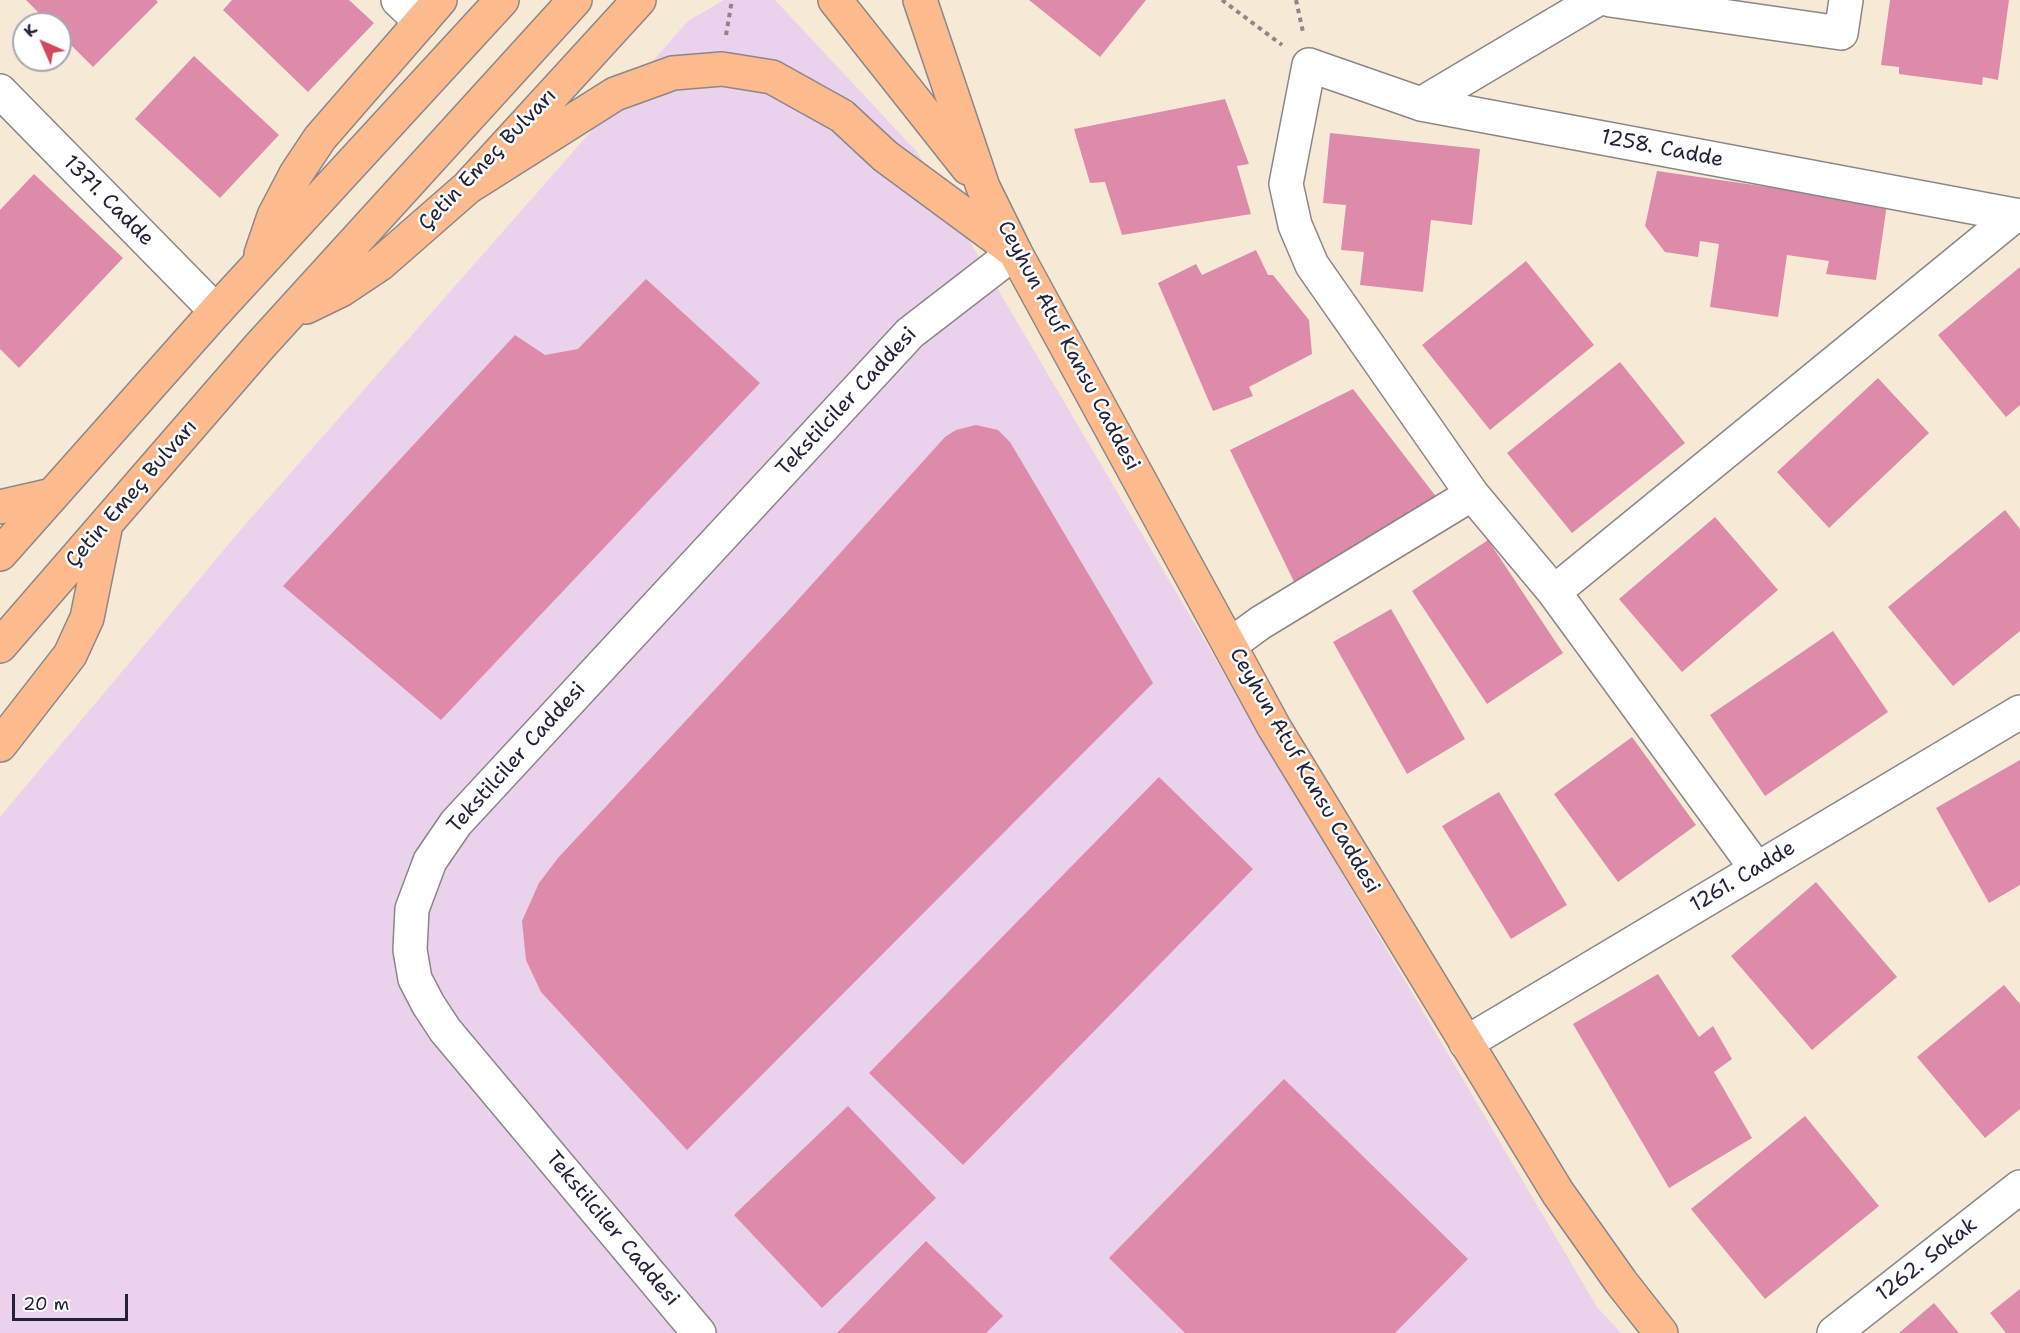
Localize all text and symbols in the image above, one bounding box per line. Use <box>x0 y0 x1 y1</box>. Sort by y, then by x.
north arrow <box>12 12 72 72</box>
text: K <box>19 19 42 42</box>
street label: Çetin Emeç Bulvarı <box>414 84 562 236</box>
street label: 1258. Cadde <box>1599 125 1725 173</box>
street label: 1371. Cadde <box>57 150 159 252</box>
street label: Ceyhun Atuf Kansu Caddesi <box>991 217 1145 475</box>
street label: Tekstilciler Caddesi <box>771 322 923 482</box>
street label: Çetin Emeç Bulvarı <box>61 415 203 573</box>
street label: Ceyhun Atuf Kansu Caddesi <box>1223 644 1385 898</box>
street label: Tekstilciler Caddesi <box>443 677 591 839</box>
street label: 1261. Cadde <box>1686 836 1800 918</box>
street label: Tekstilciler Caddesi <box>540 1146 684 1312</box>
street label: 1262. Sokak <box>1871 1213 1983 1307</box>
scale bar <box>15 1282 130 1320</box>
text: 20 m <box>23 1292 69 1316</box>

